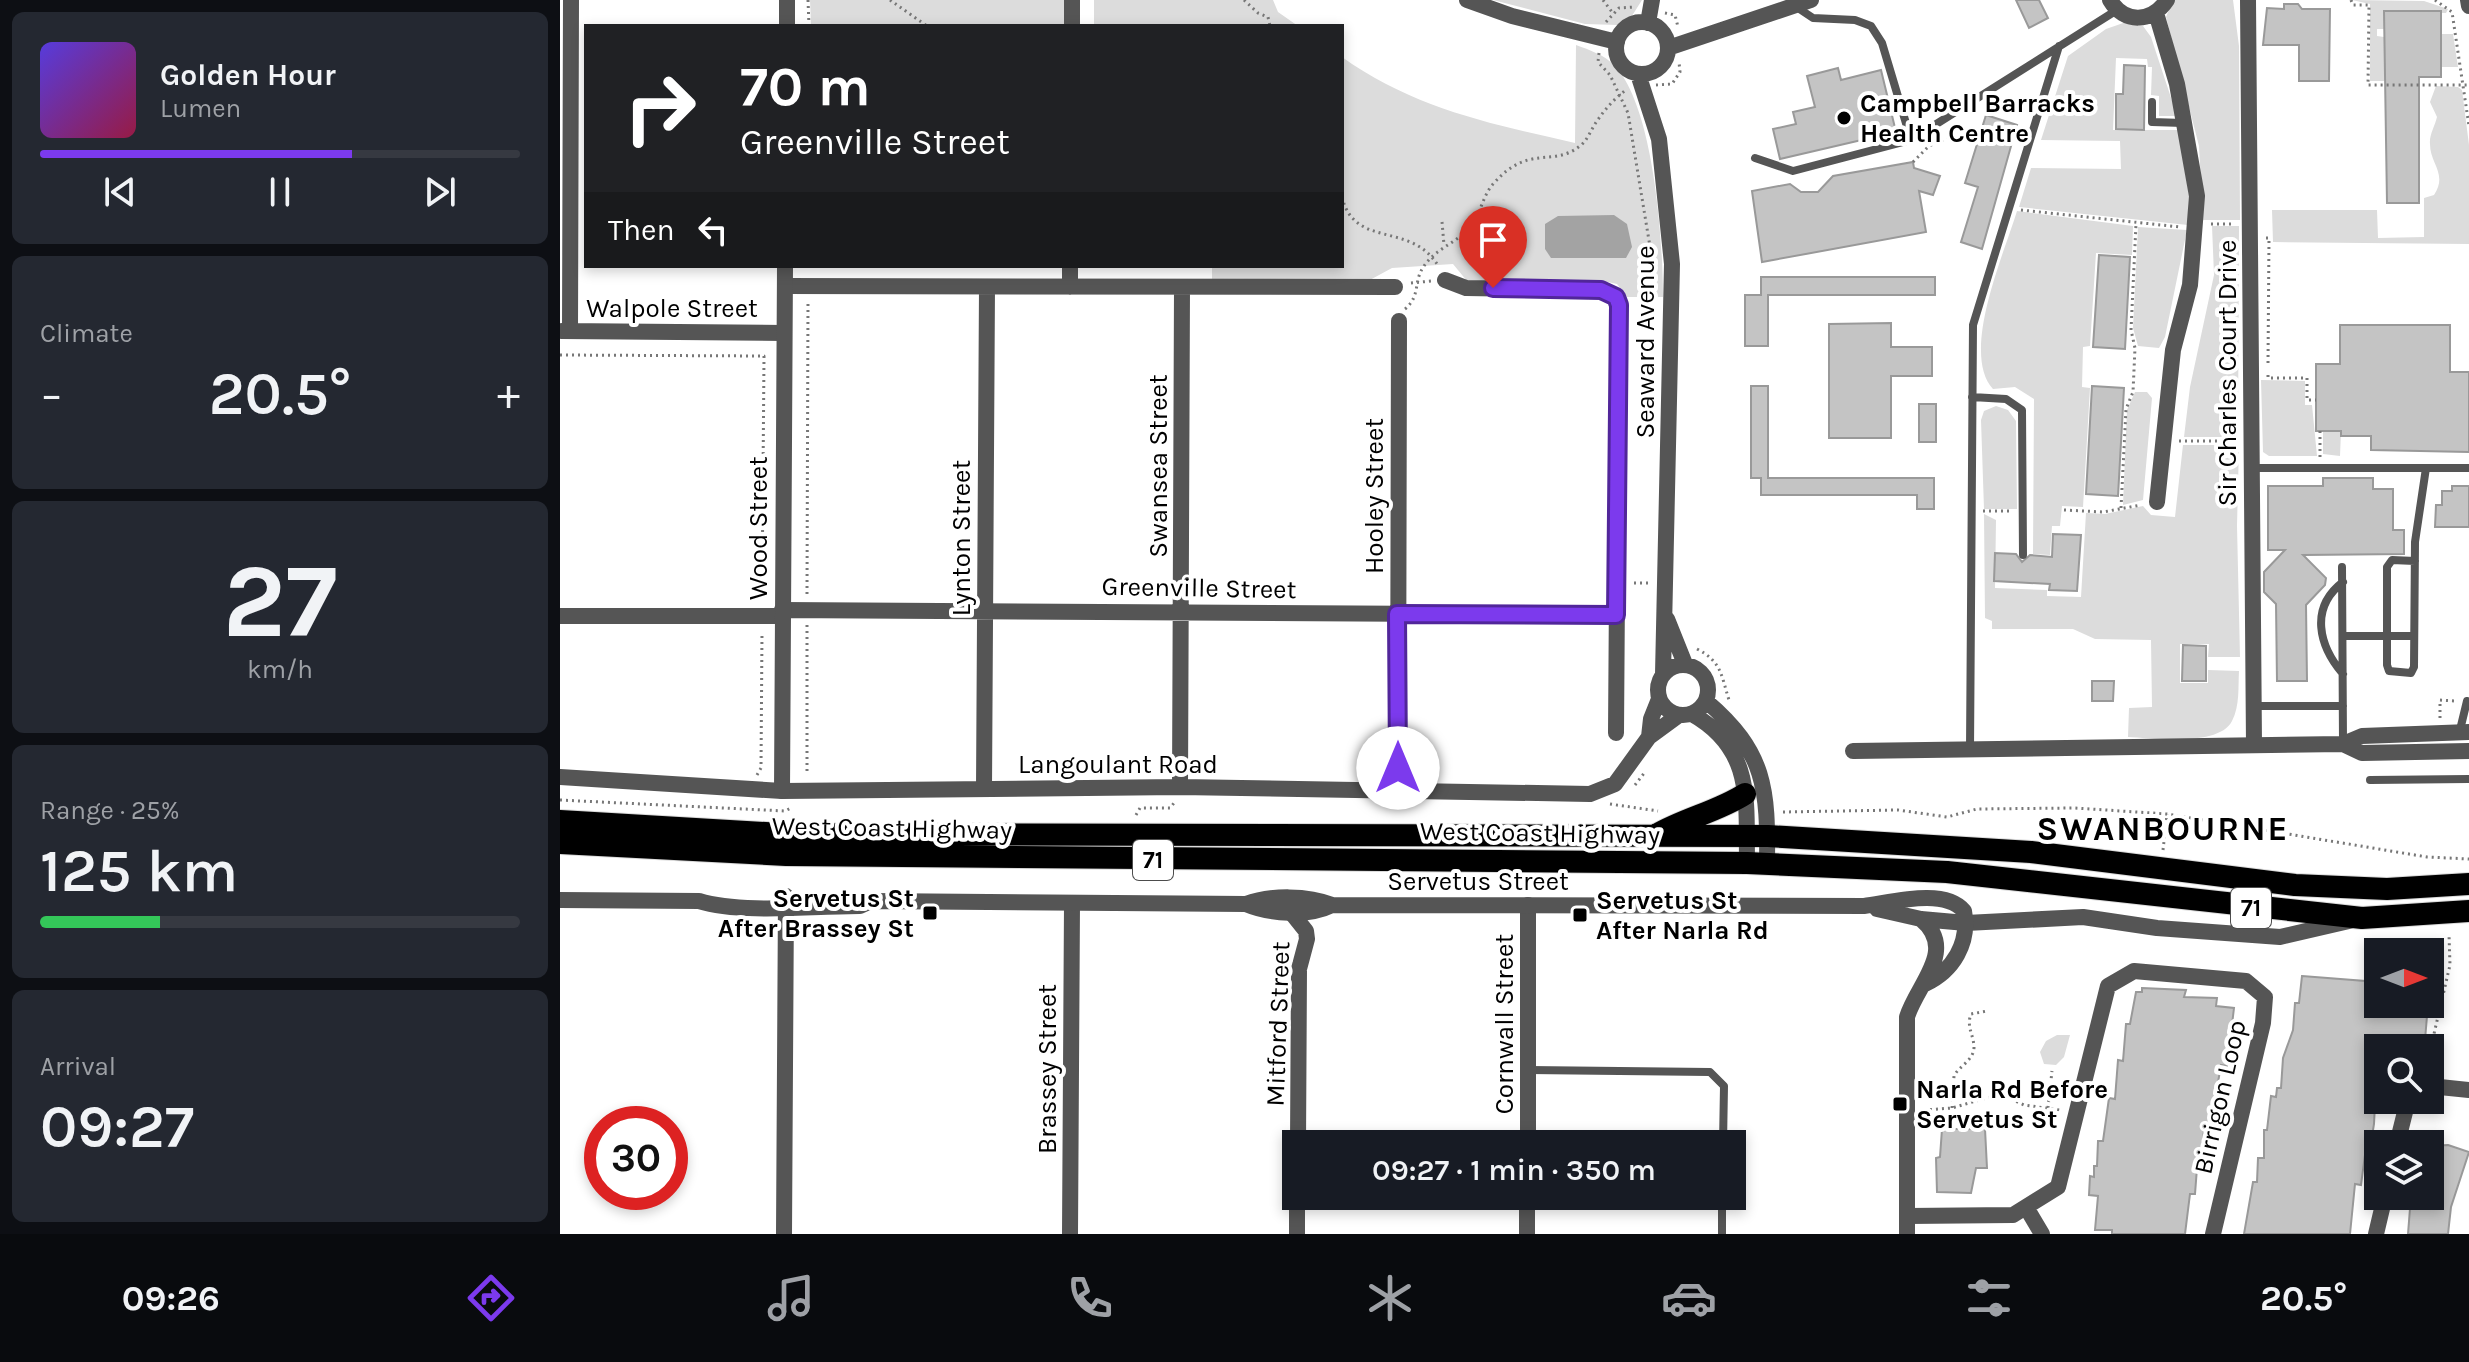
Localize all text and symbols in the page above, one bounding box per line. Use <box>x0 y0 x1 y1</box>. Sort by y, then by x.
text: 70 m <box>740 54 871 119</box>
icon: right <box>608 56 712 160</box>
text: Golden Hour <box>160 57 336 93</box>
place label: Campbell Barracks Health Centre <box>1860 88 2095 149</box>
text: Lumen <box>160 93 241 124</box>
marker: Campbell Barracks Health Centre <box>1835 109 1853 127</box>
text: Greenville Street <box>740 121 1010 163</box>
icon: previous <box>98 170 142 214</box>
icon: pause <box>258 170 302 214</box>
icon: next <box>418 170 462 214</box>
pin <box>1459 206 1527 288</box>
icon: left <box>691 208 735 252</box>
text: Then <box>608 212 675 248</box>
icon: arrive <box>1471 218 1515 262</box>
street label: Sir Charles Court Drive <box>2212 240 2243 506</box>
street label: Seaward Avenue <box>1630 245 1661 439</box>
street label: Walpole Street <box>586 293 758 324</box>
text: Climate <box>40 318 133 349</box>
text: 20.5° <box>209 359 351 429</box>
text: − <box>40 369 63 420</box>
text: + <box>497 369 520 420</box>
street label: Swansea Street <box>1143 374 1174 558</box>
street label: Hooley Street <box>1359 418 1390 574</box>
street label: Wood Street <box>743 456 774 600</box>
street label: Lynton Street <box>946 460 977 616</box>
text: 27 <box>223 541 337 662</box>
street label: Greenville Street <box>1101 571 1297 605</box>
text: km/h <box>247 654 313 685</box>
position arrow <box>1356 726 1440 810</box>
street label: Langoulant Road <box>1018 749 1218 780</box>
text: Range · 25% <box>40 795 180 826</box>
district label: SWANBOURNE <box>2036 809 2290 849</box>
street label: West Coast Highway <box>772 810 1012 846</box>
street label: West Coast Highway <box>1420 815 1660 851</box>
text: 125 km <box>40 836 238 906</box>
road number: 71 <box>1133 840 1173 880</box>
street label: Servetus Street <box>1387 866 1569 897</box>
place label: Servetus St After Brassey St <box>718 883 914 944</box>
place label: Servetus St After Narla Rd <box>1596 885 1769 946</box>
road number: 71 <box>2231 888 2271 928</box>
marker: Servetus St After Brassey St <box>921 904 939 922</box>
marker: Servetus St After Narla Rd <box>1571 906 1589 924</box>
street label: Cornwall Street <box>1489 934 1520 1114</box>
north arrow <box>2364 938 2444 1018</box>
map controls <box>2364 938 2444 1210</box>
street label: Mitford Street <box>1260 941 1296 1107</box>
street label: Brassey Street <box>1032 984 1063 1154</box>
street label: Birrigon Loop <box>2187 1017 2253 1177</box>
button: search <box>2364 1034 2444 1114</box>
text: Arrival <box>40 1051 116 1082</box>
place label: Narla Rd Before Servetus St <box>1916 1074 2108 1135</box>
text: 09:27 <box>40 1092 194 1162</box>
marker: Narla Rd Before Servetus St <box>1891 1095 1909 1113</box>
speed limit sign: 30 <box>584 1106 688 1210</box>
button: layers <box>2364 1130 2444 1210</box>
text: 09:27 · 1 min · 350 m <box>1372 1152 1656 1188</box>
icon: directions <box>463 1270 519 1326</box>
icon: music <box>763 1270 819 1326</box>
icon: phone <box>1062 1270 1118 1326</box>
icon: climate <box>1362 1270 1418 1326</box>
icon: car <box>1661 1270 1717 1326</box>
icon: filters <box>1961 1270 2017 1326</box>
text: 09:26 <box>122 1277 220 1319</box>
text: 20.5° <box>2260 1277 2347 1319</box>

